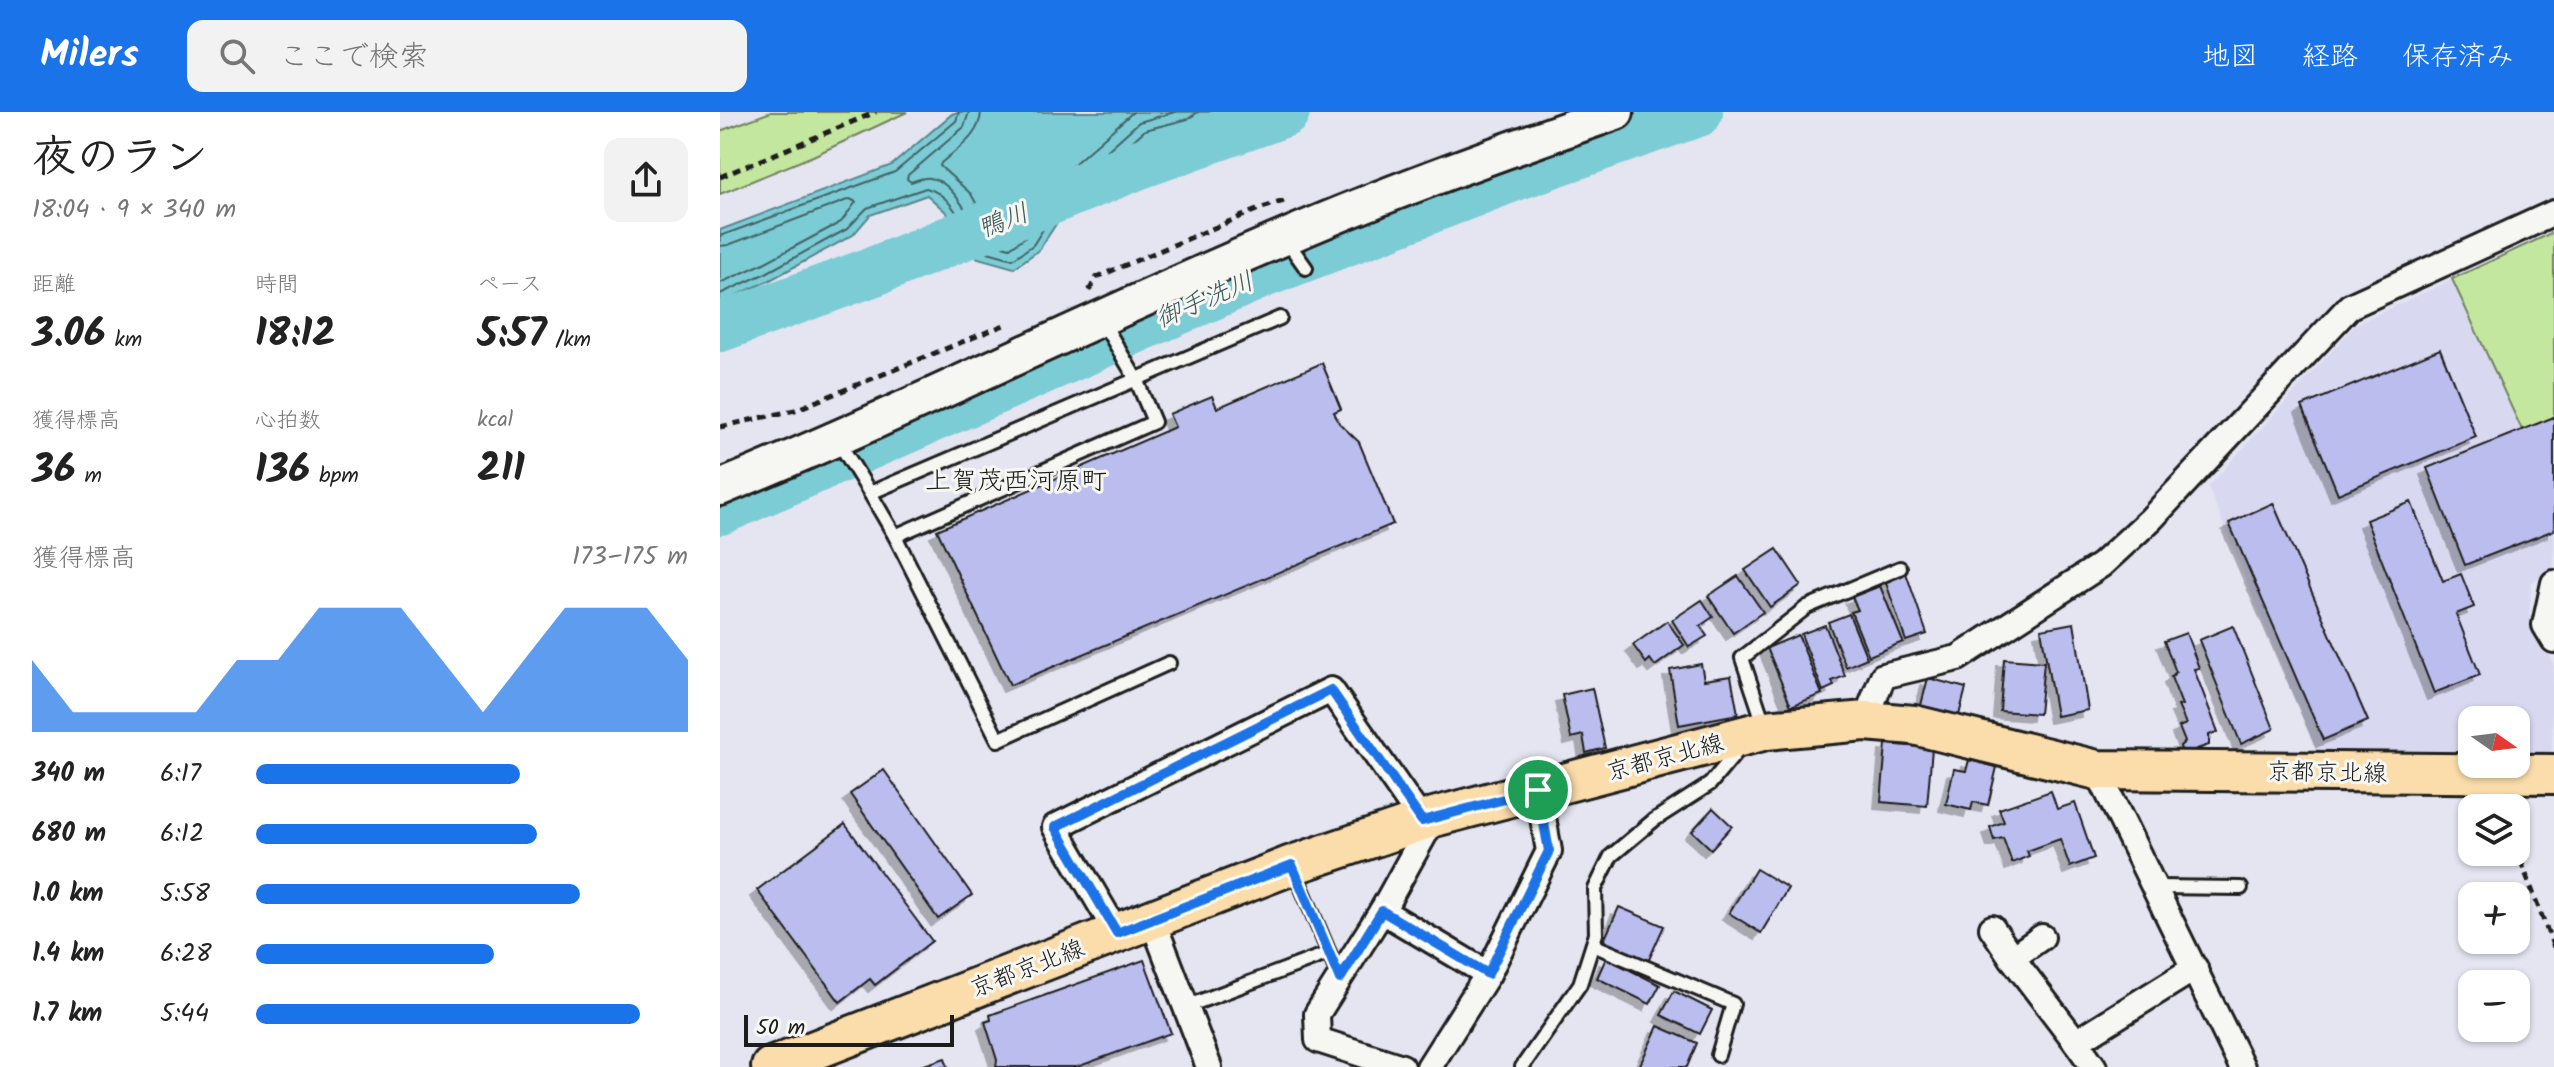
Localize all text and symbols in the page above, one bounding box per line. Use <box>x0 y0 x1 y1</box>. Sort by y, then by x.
search box <box>187 20 747 92</box>
text: Milers <box>40 26 139 86</box>
icon: search <box>215 34 259 78</box>
text: ここで検索 <box>279 34 429 82</box>
text: 地図 <box>2202 35 2258 80</box>
text: 経路 <box>2302 35 2358 80</box>
text: 保存済み <box>2402 35 2514 80</box>
text: 夜のラン <box>32 124 208 194</box>
button: share <box>604 138 688 222</box>
text: 18:04 · 9 × 340 m <box>32 189 236 231</box>
water label: 鴨川 <box>972 193 1036 251</box>
water label: 御手洗川 <box>1149 261 1261 340</box>
text: 距離 <box>32 268 76 303</box>
text: 時間 <box>255 268 299 303</box>
text: ペース <box>477 268 542 303</box>
text: 3.06 <box>32 303 106 367</box>
text: 18:12 <box>255 303 336 367</box>
text: 5:57 <box>477 303 547 367</box>
text: km <box>106 323 142 358</box>
text: /km <box>547 323 591 358</box>
text: kcal <box>477 403 513 438</box>
text: 獲得標高 <box>32 404 120 439</box>
text: 心拍数 <box>255 404 321 439</box>
text: 211 <box>477 438 525 502</box>
text: 36 <box>32 439 76 503</box>
text: 136 <box>255 439 310 503</box>
text: m <box>76 459 102 494</box>
text: bpm <box>310 459 359 494</box>
district label: 上賀茂西河原町 <box>925 461 1107 503</box>
text: 173–175 m <box>572 536 688 578</box>
text: 獲得標高 <box>32 538 136 580</box>
north arrow <box>2458 706 2530 778</box>
map controls <box>2458 706 2530 1042</box>
street label: 京都京北線 <box>1602 724 1728 793</box>
text: 340 m <box>32 753 105 795</box>
text: 6:17 <box>160 753 201 795</box>
street label: 京都京北線 <box>2267 753 2387 794</box>
pin <box>1504 756 1572 824</box>
icon: arrive <box>1516 768 1560 812</box>
button: layers <box>2458 794 2530 866</box>
text: 680 m <box>32 813 106 855</box>
text: 6:12 <box>160 813 204 855</box>
text: 1.0 km <box>32 873 103 915</box>
text: 5:58 <box>160 873 210 915</box>
button: + <box>2458 882 2530 954</box>
street label: 京都京北線 <box>965 930 1091 1009</box>
text: 1.4 km <box>32 933 104 975</box>
text: 6:28 <box>160 933 212 975</box>
button: − <box>2458 970 2530 1042</box>
text: 1.7 km <box>32 993 102 1035</box>
text: 5:44 <box>160 993 209 1035</box>
scale bar <box>744 1011 954 1047</box>
text: 50 m <box>756 1011 805 1046</box>

